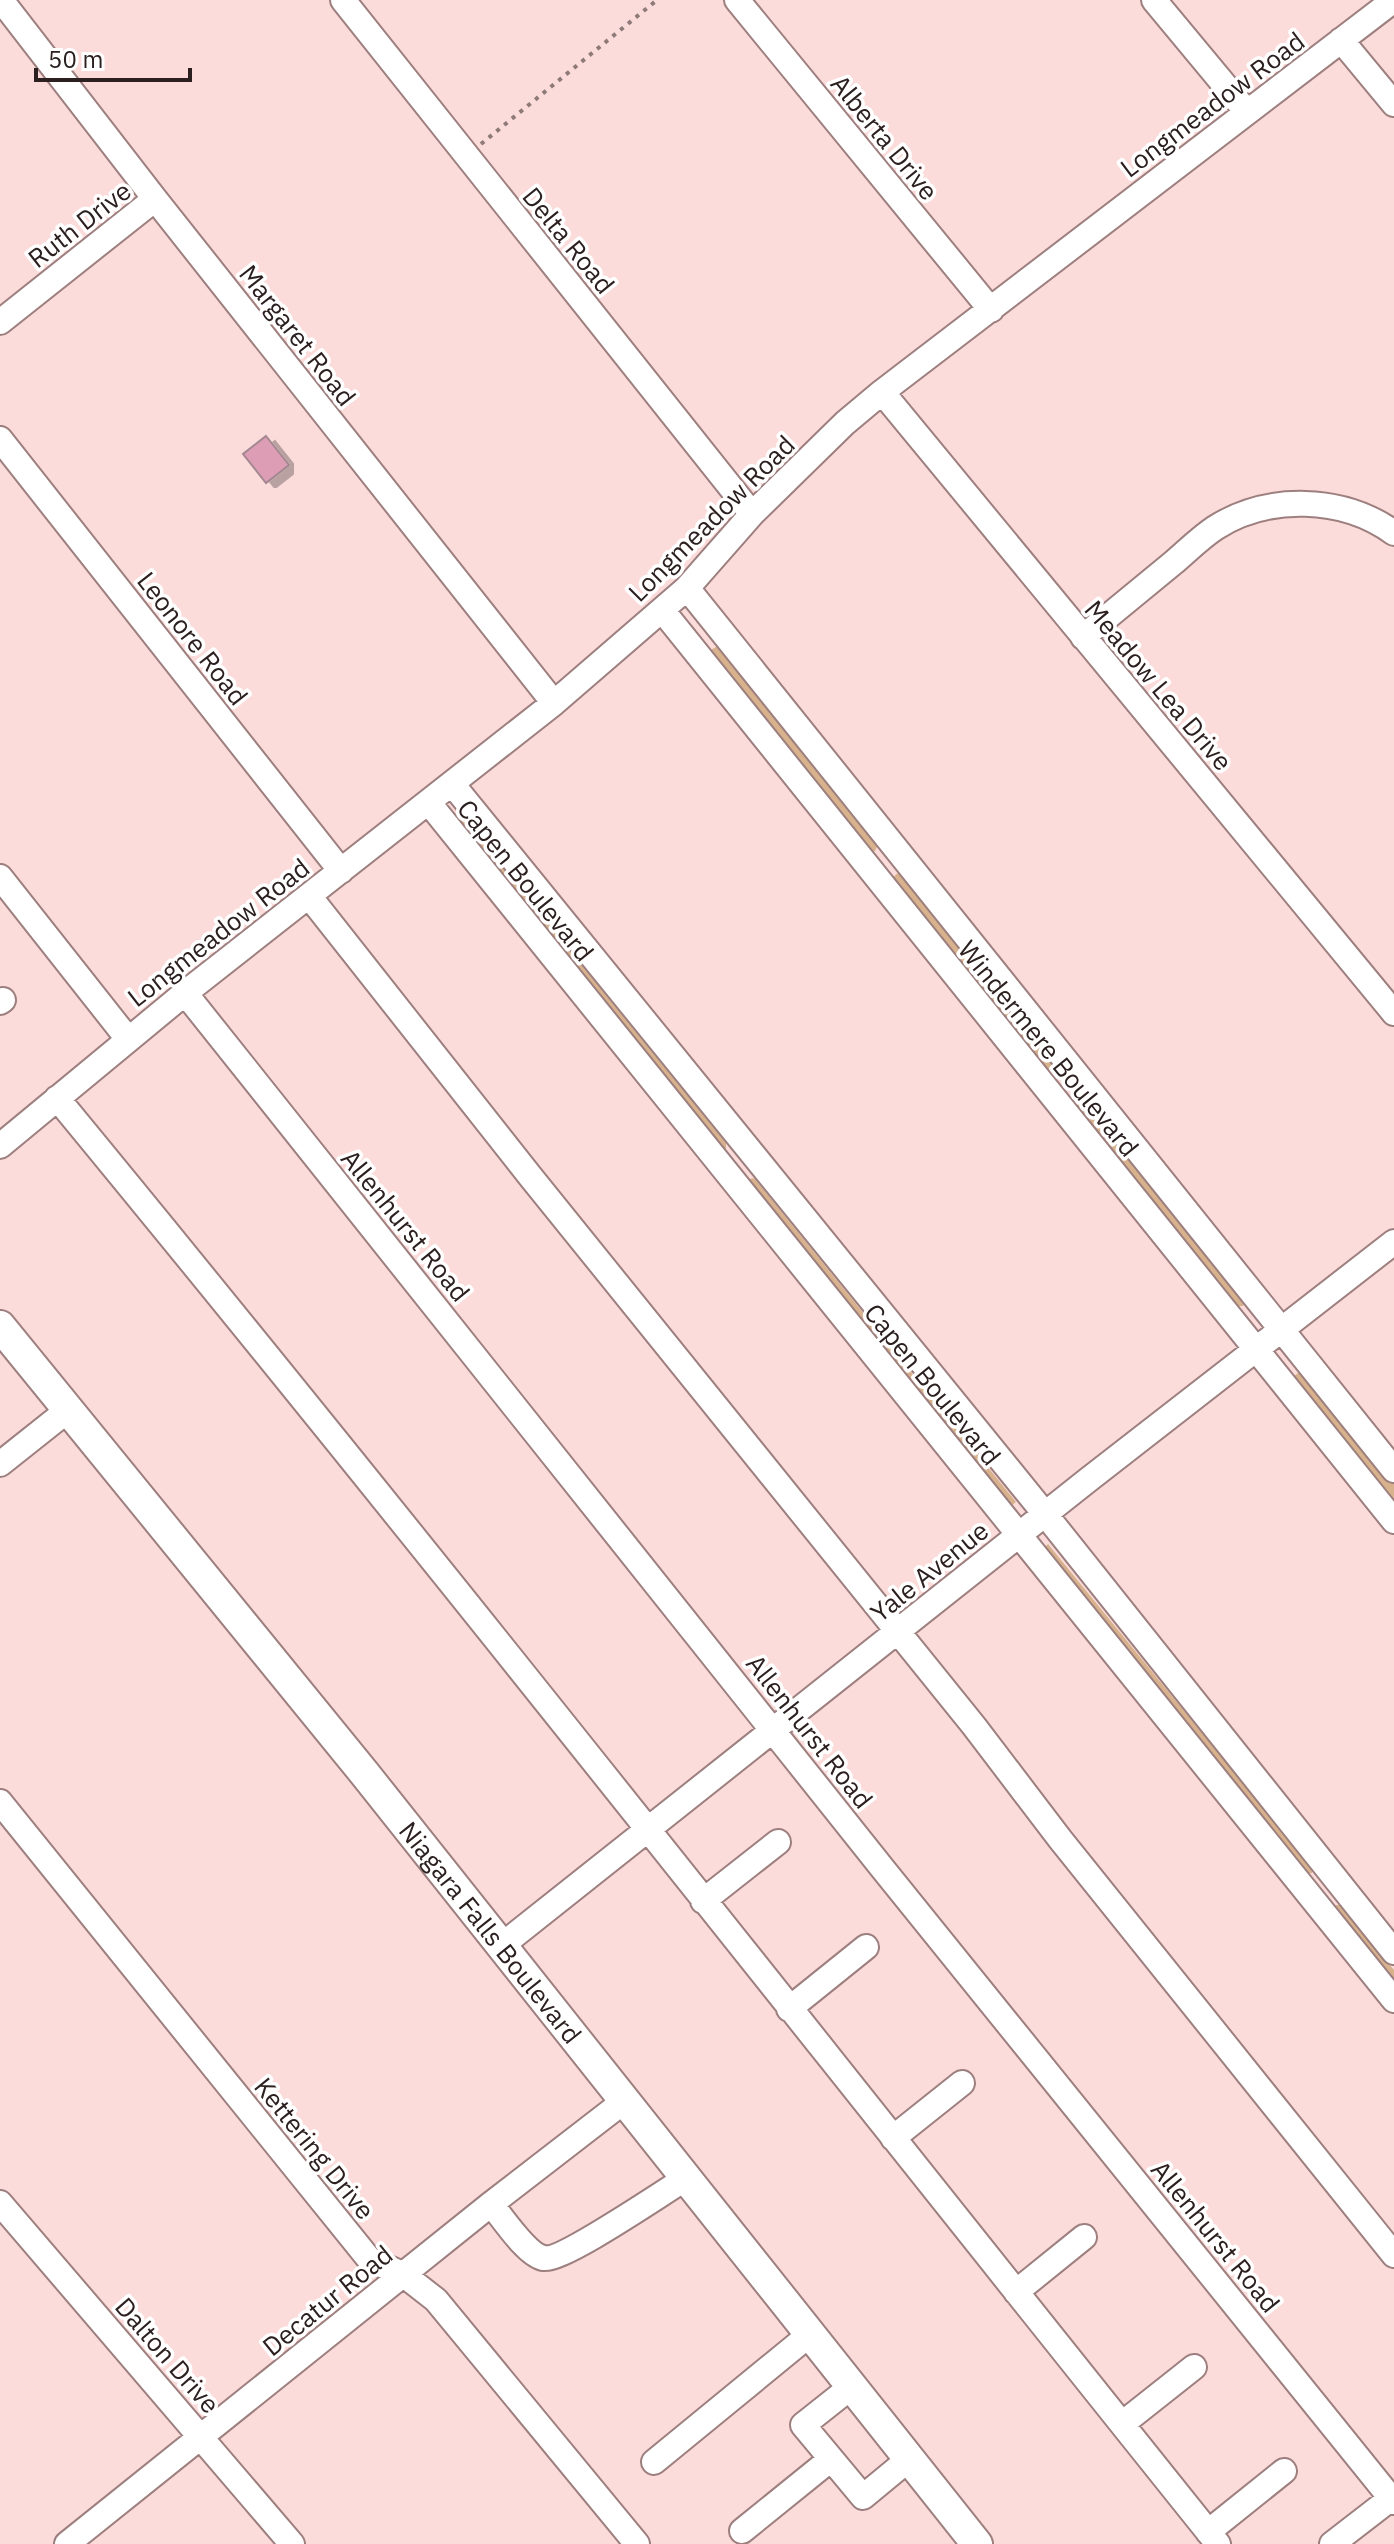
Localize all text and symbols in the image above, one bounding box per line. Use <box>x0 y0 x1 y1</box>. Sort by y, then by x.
street label: Longmeadow Road <box>1113 24 1311 184</box>
scale bar <box>36 32 190 82</box>
text: 50 m <box>48 43 103 75</box>
street label: Alberta Drive <box>824 67 946 207</box>
street label: Ruth Drive <box>21 173 137 275</box>
street label: Delta Road <box>516 180 622 300</box>
street label: Margaret Road <box>232 257 364 413</box>
street label: Longmeadow Road <box>620 427 802 609</box>
street label: Leonore Road <box>130 564 256 712</box>
street label: Meadow Lea Drive <box>1078 593 1240 777</box>
street label: Capen Boulevard <box>450 792 602 968</box>
street label: Longmeadow Road <box>120 850 316 1014</box>
street label: Windermere Boulevard <box>951 933 1147 1163</box>
street label: Allenhurst Road <box>334 1142 478 1308</box>
street label: Capen Boulevard <box>857 1296 1009 1472</box>
street label: Yale Avenue <box>863 1513 995 1629</box>
street label: Allenhurst Road <box>739 1647 881 1815</box>
street label: Niagara Falls Boulevard <box>392 1814 589 2050</box>
street label: Kettering Drive <box>247 2070 383 2226</box>
street label: Allenhurst Road <box>1144 2153 1288 2319</box>
street label: Decatur Road <box>255 2237 399 2363</box>
street label: Dalton Drive <box>108 2290 228 2420</box>

